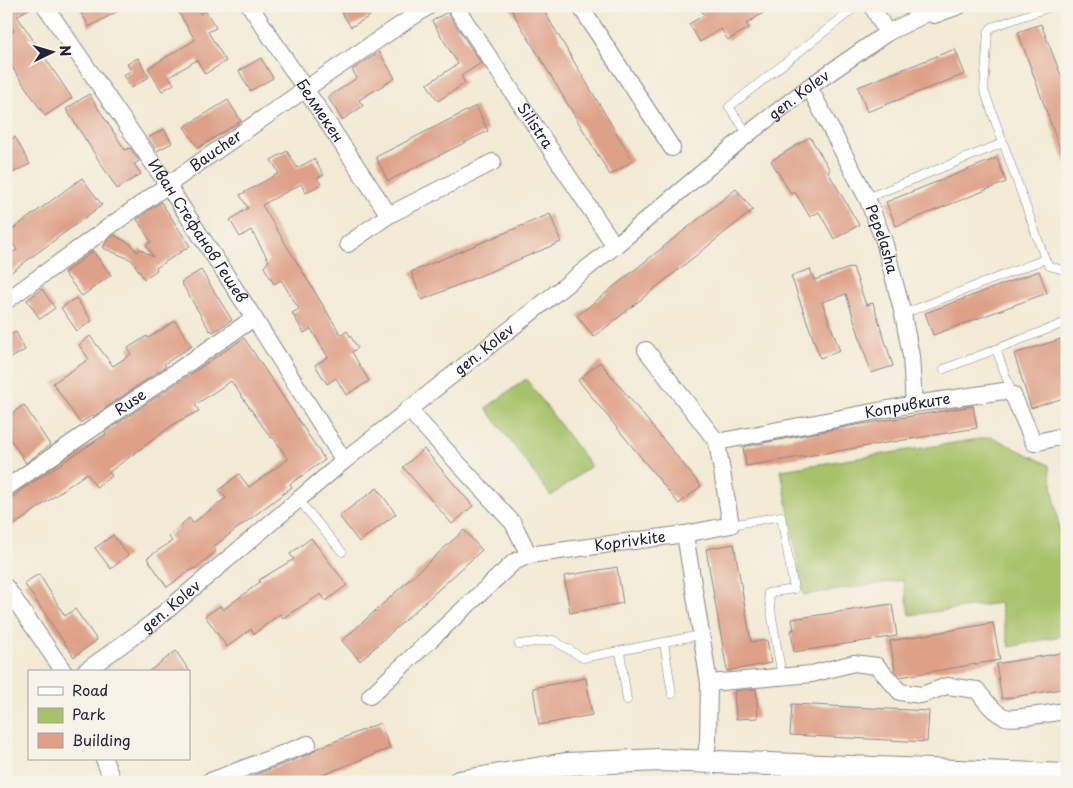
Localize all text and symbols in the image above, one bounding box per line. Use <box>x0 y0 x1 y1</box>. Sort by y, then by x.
north arrow <box>28 28 78 78</box>
text: N <box>55 44 76 57</box>
street label: gen. Kolev <box>763 63 834 124</box>
street label: Белмекен <box>292 74 350 146</box>
street label: Silistra <box>512 97 560 153</box>
street label: Baucher <box>184 123 246 176</box>
street label: Иван Стефанов Гешев <box>143 154 254 307</box>
street label: Pepelasha <box>861 201 905 276</box>
street label: gen. Kolev <box>448 317 519 380</box>
street label: Ruse <box>109 382 150 420</box>
street label: Копривките <box>863 386 952 423</box>
street label: Koprivkite <box>593 524 667 556</box>
street label: gen. Kolev <box>136 574 205 637</box>
legend <box>28 670 190 760</box>
text: Road <box>72 678 108 701</box>
text: Park <box>72 702 106 725</box>
text: Building <box>72 728 131 751</box>

